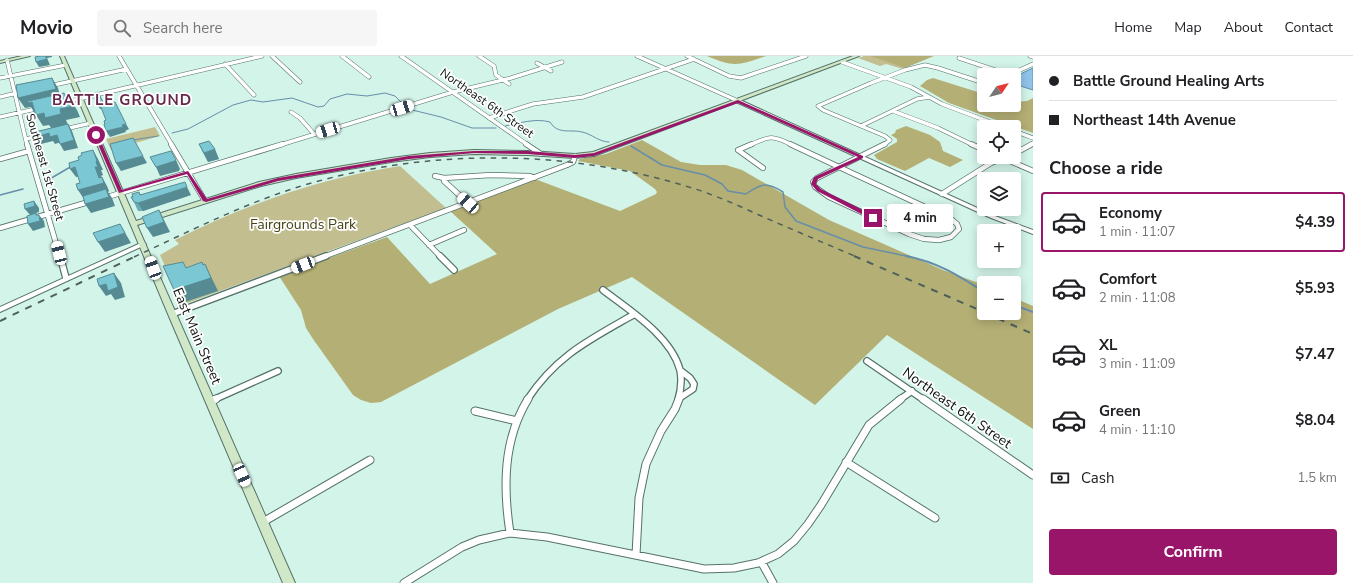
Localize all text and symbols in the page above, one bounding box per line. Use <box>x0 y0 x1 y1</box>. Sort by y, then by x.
search box <box>97 10 377 46</box>
text: Movio <box>20 15 73 41</box>
icon: search <box>111 17 133 39</box>
text: Search here <box>143 18 223 38</box>
text: Home <box>1114 18 1152 37</box>
text: Map <box>1174 18 1202 37</box>
text: About <box>1224 18 1263 37</box>
text: Contact <box>1285 18 1333 37</box>
street label: Northeast 6th Street <box>437 65 538 142</box>
north arrow <box>977 68 1021 112</box>
map controls <box>977 68 1021 320</box>
text: Battle Ground Healing Arts <box>1073 71 1264 91</box>
district label: BATTLE GROUND <box>52 90 192 110</box>
car <box>389 99 415 117</box>
text: Northeast 14th Avenue <box>1073 110 1236 130</box>
street label: Southeast 1st Street <box>22 112 68 223</box>
button: locate <box>977 120 1021 164</box>
car <box>315 121 341 139</box>
route start <box>87 126 105 144</box>
text: Choose a ride <box>1049 156 1163 180</box>
button: layers <box>977 172 1021 216</box>
car <box>455 191 481 215</box>
text: Economy <box>1099 203 1162 223</box>
callout: 4 min <box>887 204 953 232</box>
icon: car <box>1051 204 1087 240</box>
route end <box>864 209 882 227</box>
text: 4 min <box>903 209 937 227</box>
text: $4.39 <box>1295 212 1335 232</box>
park label: Fairgrounds Park <box>250 215 357 234</box>
text: 1 min · 11:07 <box>1099 223 1175 241</box>
button: + <box>977 224 1021 268</box>
car <box>50 240 68 266</box>
car <box>143 255 163 281</box>
car <box>290 255 316 275</box>
text: Comfort <box>1099 269 1156 289</box>
icon: car <box>1051 270 1087 306</box>
button: − <box>977 276 1021 320</box>
text: $5.93 <box>1295 278 1335 298</box>
street label: East Main Street <box>168 285 226 387</box>
text: 2 min · 11:08 <box>1099 289 1175 307</box>
text: XL <box>1099 335 1118 355</box>
icon: car <box>1051 336 1087 372</box>
text: $7.47 <box>1295 344 1335 364</box>
text: 3 min · 11:09 <box>1099 355 1175 373</box>
street label: Northeast 6th Street <box>899 363 1016 453</box>
text: Green <box>1099 401 1141 421</box>
icon: car <box>1051 402 1087 438</box>
text: $8.04 <box>1295 410 1335 430</box>
text: 4 min · 11:10 <box>1099 421 1175 439</box>
car <box>232 462 252 488</box>
icon: cash <box>1049 467 1071 489</box>
text: Cash <box>1081 468 1115 488</box>
text: 1.5 km <box>1297 469 1337 487</box>
button: Confirm <box>1049 529 1337 575</box>

